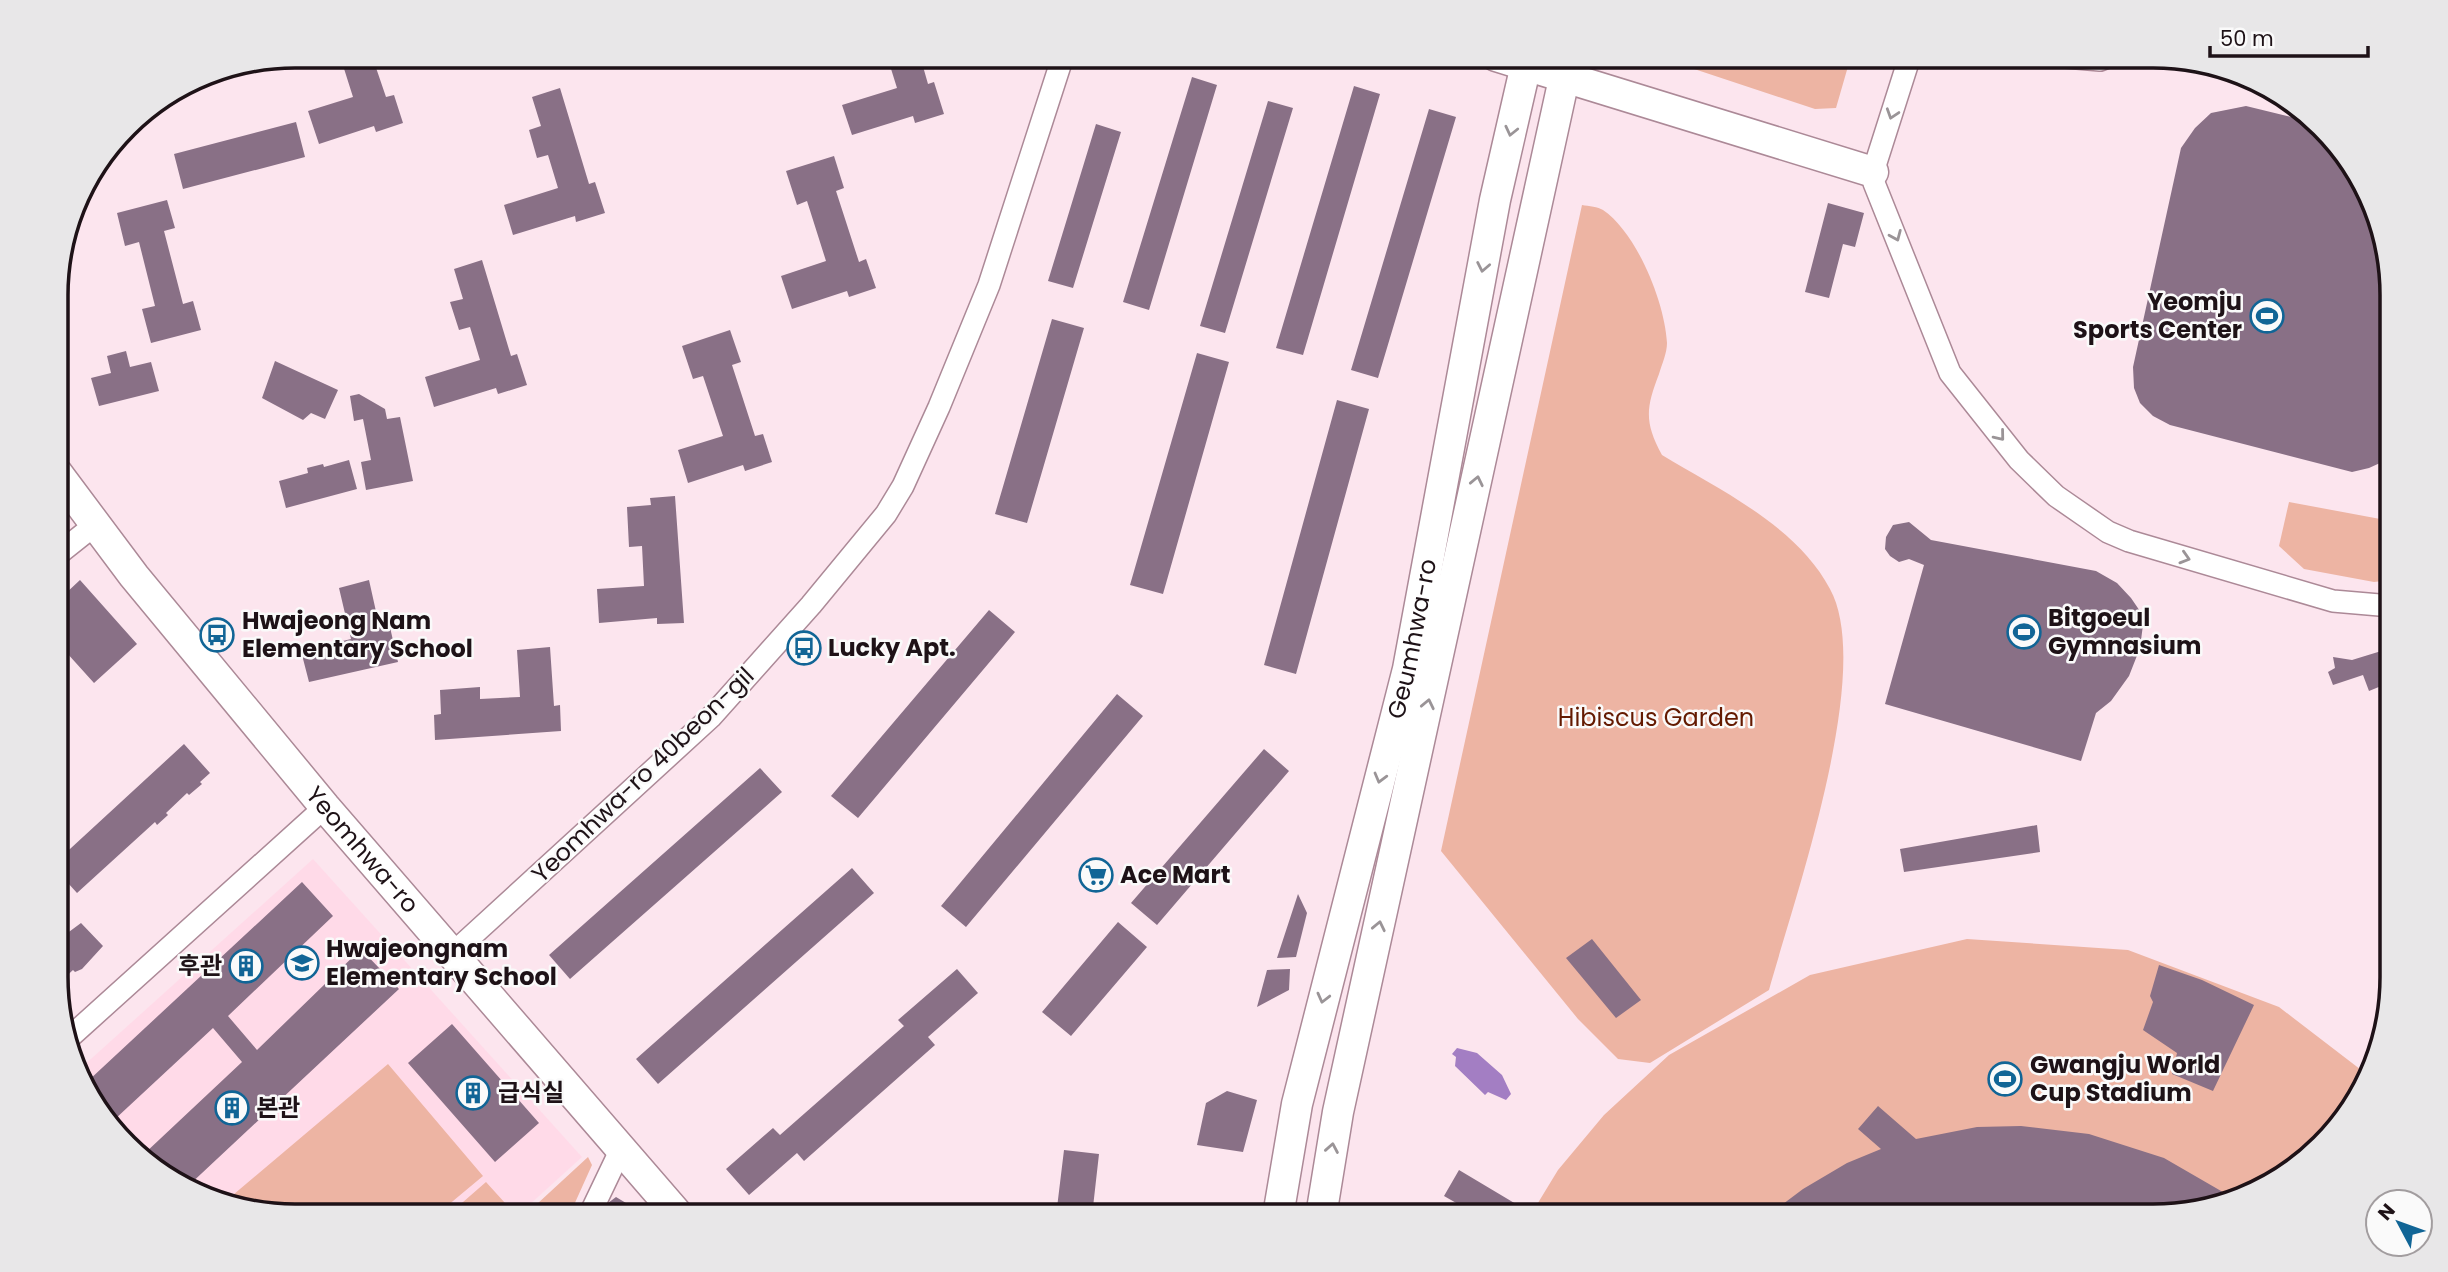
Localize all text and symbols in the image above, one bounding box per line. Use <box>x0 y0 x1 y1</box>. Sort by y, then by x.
scale bar <box>2210 14 2368 58</box>
text: 50 m <box>2220 24 2274 53</box>
one-way arrow <box>1885 108 1900 120</box>
one-way arrow <box>1505 125 1519 137</box>
one-way arrow <box>1888 229 1902 241</box>
one-way arrow <box>1476 261 1491 273</box>
place label: Yeomju Sports Center <box>2073 285 2242 346</box>
sports icon: Yeomju Sports Center <box>2248 297 2286 335</box>
one-way arrow <box>1992 427 2004 440</box>
one-way arrow <box>1468 475 1483 487</box>
one-way arrow <box>2179 550 2191 565</box>
street label: Geumhwa-ro <box>1379 556 1444 722</box>
place label: Bitgoeul Gymnasium <box>2048 601 2201 662</box>
place label: Hwajeong Nam Elementary School <box>242 604 473 665</box>
sports icon: Bitgoeul Gymnasium <box>2005 613 2043 651</box>
bus stop icon: Hwajeong Nam Elementary School <box>198 616 236 654</box>
bus stop icon: Lucky Apt. <box>785 629 823 667</box>
place label: Lucky Apt. <box>828 631 956 664</box>
street label: Yeomhwa-ro 40beon-gil <box>524 659 761 890</box>
one-way arrow <box>1420 698 1434 710</box>
park label: Hibiscus Garden <box>1558 701 1754 734</box>
one-way arrow <box>1373 772 1388 784</box>
street label: Yeomhwa-ro <box>298 779 427 920</box>
supermarket icon: Ace Mart <box>1077 856 1115 894</box>
place label: Ace Mart <box>1120 858 1230 891</box>
one-way arrow <box>1371 920 1386 932</box>
place label: Hwajeongnam Elementary School <box>326 932 557 993</box>
school or university icon: Hwajeongnam Elementary School <box>283 944 321 982</box>
building icon: 후관 <box>227 947 265 985</box>
place label: 후관 <box>178 949 222 982</box>
one-way arrow <box>1317 992 1331 1004</box>
place label: Gwangju World Cup Stadium <box>2030 1048 2220 1109</box>
sports icon: Gwangju World Cup Stadium <box>1986 1060 2024 1098</box>
building icon: 급식실 <box>454 1074 492 1112</box>
place label: 급식실 <box>498 1076 564 1109</box>
building icon: 본관 <box>213 1089 251 1127</box>
place label: 본관 <box>256 1091 300 1124</box>
one-way arrow <box>1324 1143 1339 1154</box>
north arrow <box>2364 1188 2434 1258</box>
text: N <box>2372 1198 2401 1226</box>

